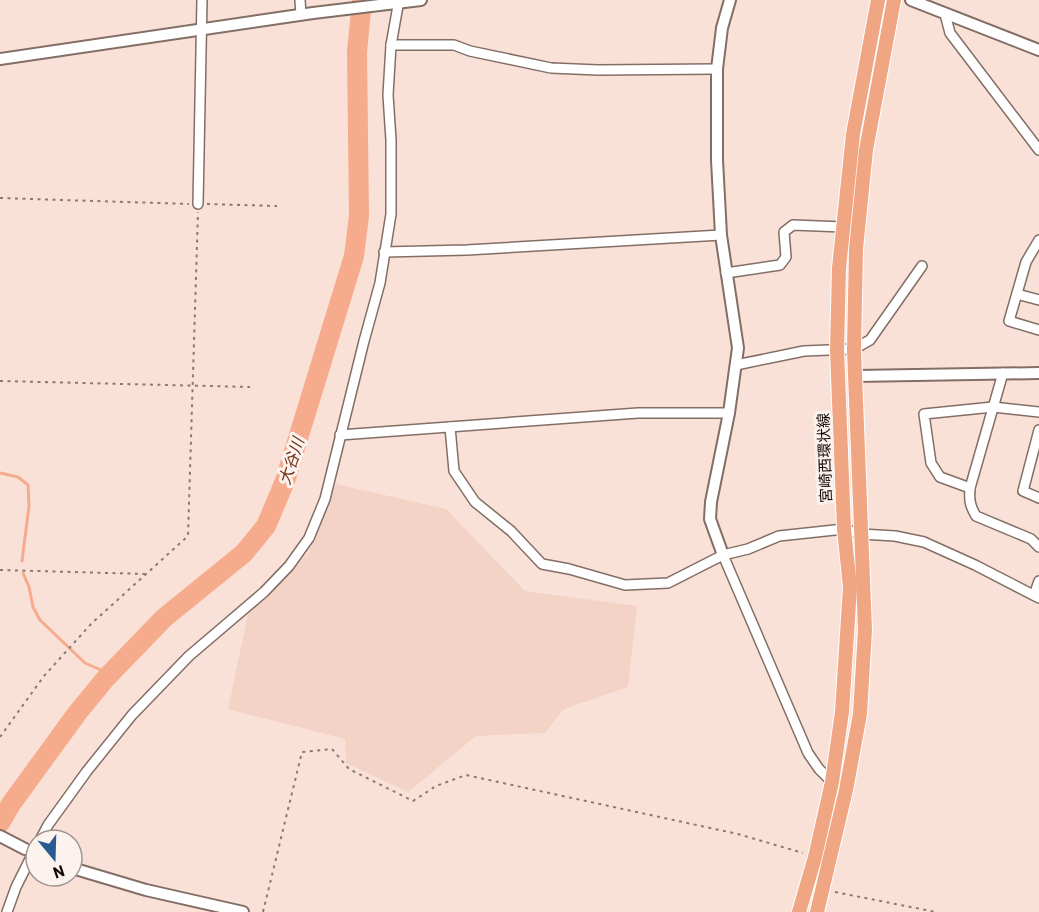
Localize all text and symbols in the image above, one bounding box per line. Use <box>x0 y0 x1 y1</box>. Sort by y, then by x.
street label: 宮崎西環状線 <box>813 413 835 503</box>
water label: 大谷川 <box>274 433 308 487</box>
north arrow <box>24 828 84 888</box>
text: N <box>51 862 67 883</box>

